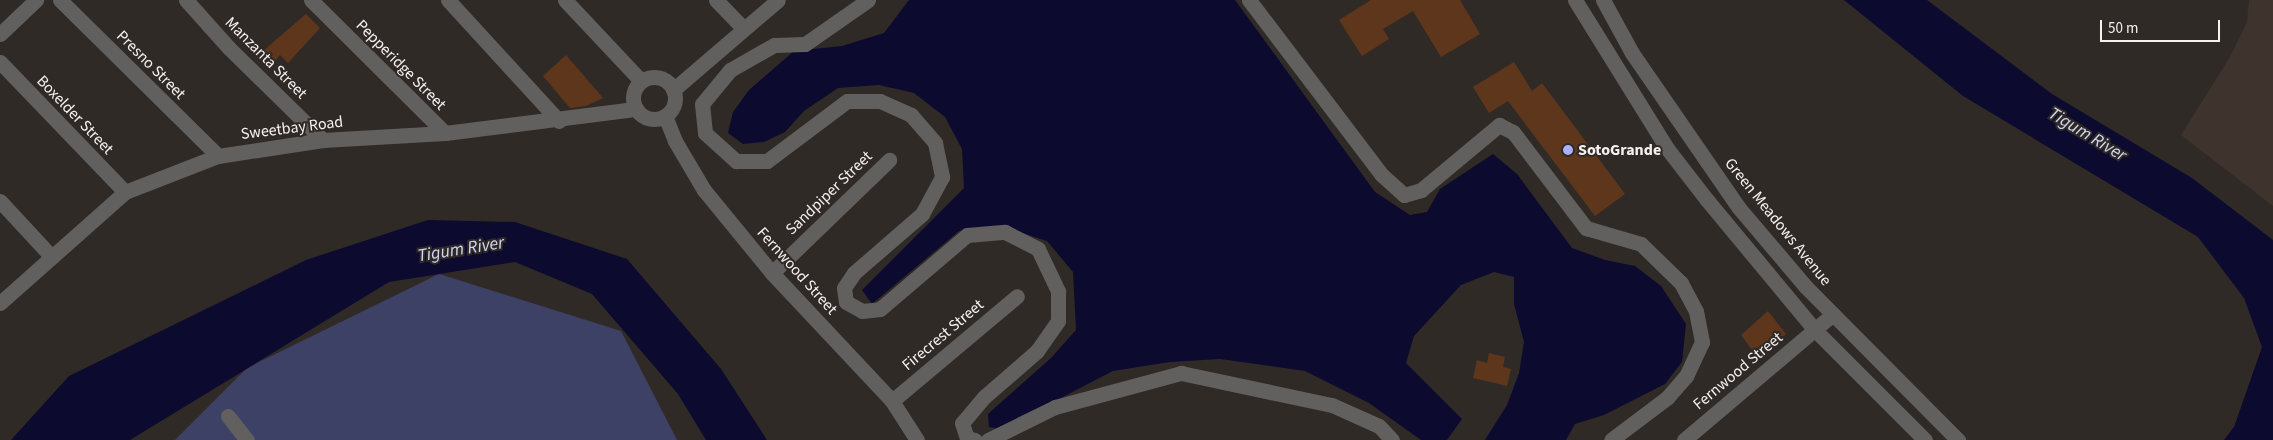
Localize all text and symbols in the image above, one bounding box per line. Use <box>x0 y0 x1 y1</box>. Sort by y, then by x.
scale bar <box>2103 10 2223 42</box>
street label: Manzanta Street <box>221 13 311 103</box>
street label: Pepperidge Street <box>352 16 450 114</box>
text: 50 m <box>2108 18 2138 39</box>
street label: Presno Street <box>112 26 190 104</box>
street label: Boxelder Street <box>33 72 117 158</box>
water label: Tigum River <box>2044 103 2130 167</box>
street label: Sweetbay Road <box>240 112 344 144</box>
place label: SotoGrande <box>1578 140 1661 160</box>
marker: SotoGrande <box>1562 144 1574 156</box>
street label: Sandpiper Street <box>782 147 876 239</box>
street label: Green Meadows Avenue <box>1721 154 1835 290</box>
street label: Fernwood Street <box>753 223 841 319</box>
water label: Tigum River <box>416 232 506 268</box>
street label: Firecrest Street <box>898 295 988 375</box>
street label: Fernwood Street <box>1689 328 1787 414</box>

